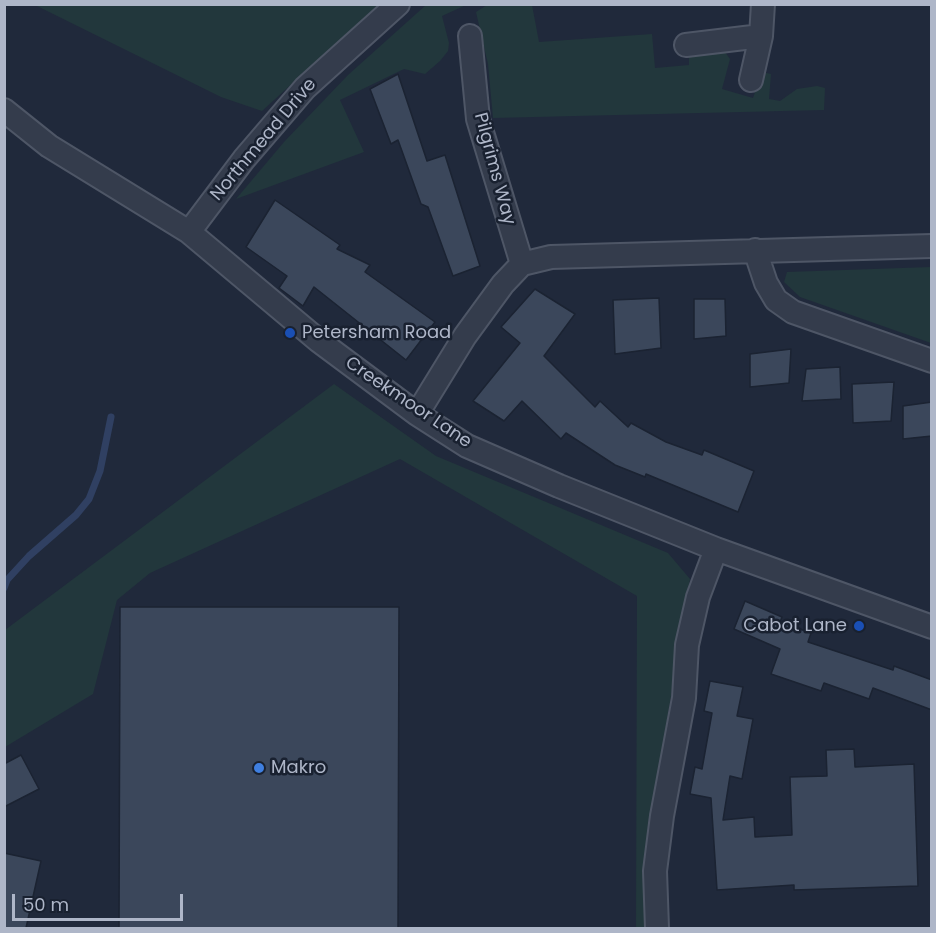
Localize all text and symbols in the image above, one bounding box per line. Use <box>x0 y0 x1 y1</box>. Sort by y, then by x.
street label: Northmead Drive <box>207 74 321 206</box>
street label: Pilgrims Way <box>469 111 519 227</box>
place label: Petersham Road <box>302 322 451 344</box>
marker: Petersham Road <box>283 326 297 340</box>
street label: Creekmoor Lane <box>341 353 475 453</box>
place label: Cabot Lane <box>743 615 847 637</box>
marker: Cabot Lane <box>852 619 866 633</box>
place label: Makro <box>271 757 326 779</box>
marker: Makro <box>252 761 266 775</box>
scale bar <box>15 882 186 920</box>
text: 50 m <box>23 892 69 917</box>

